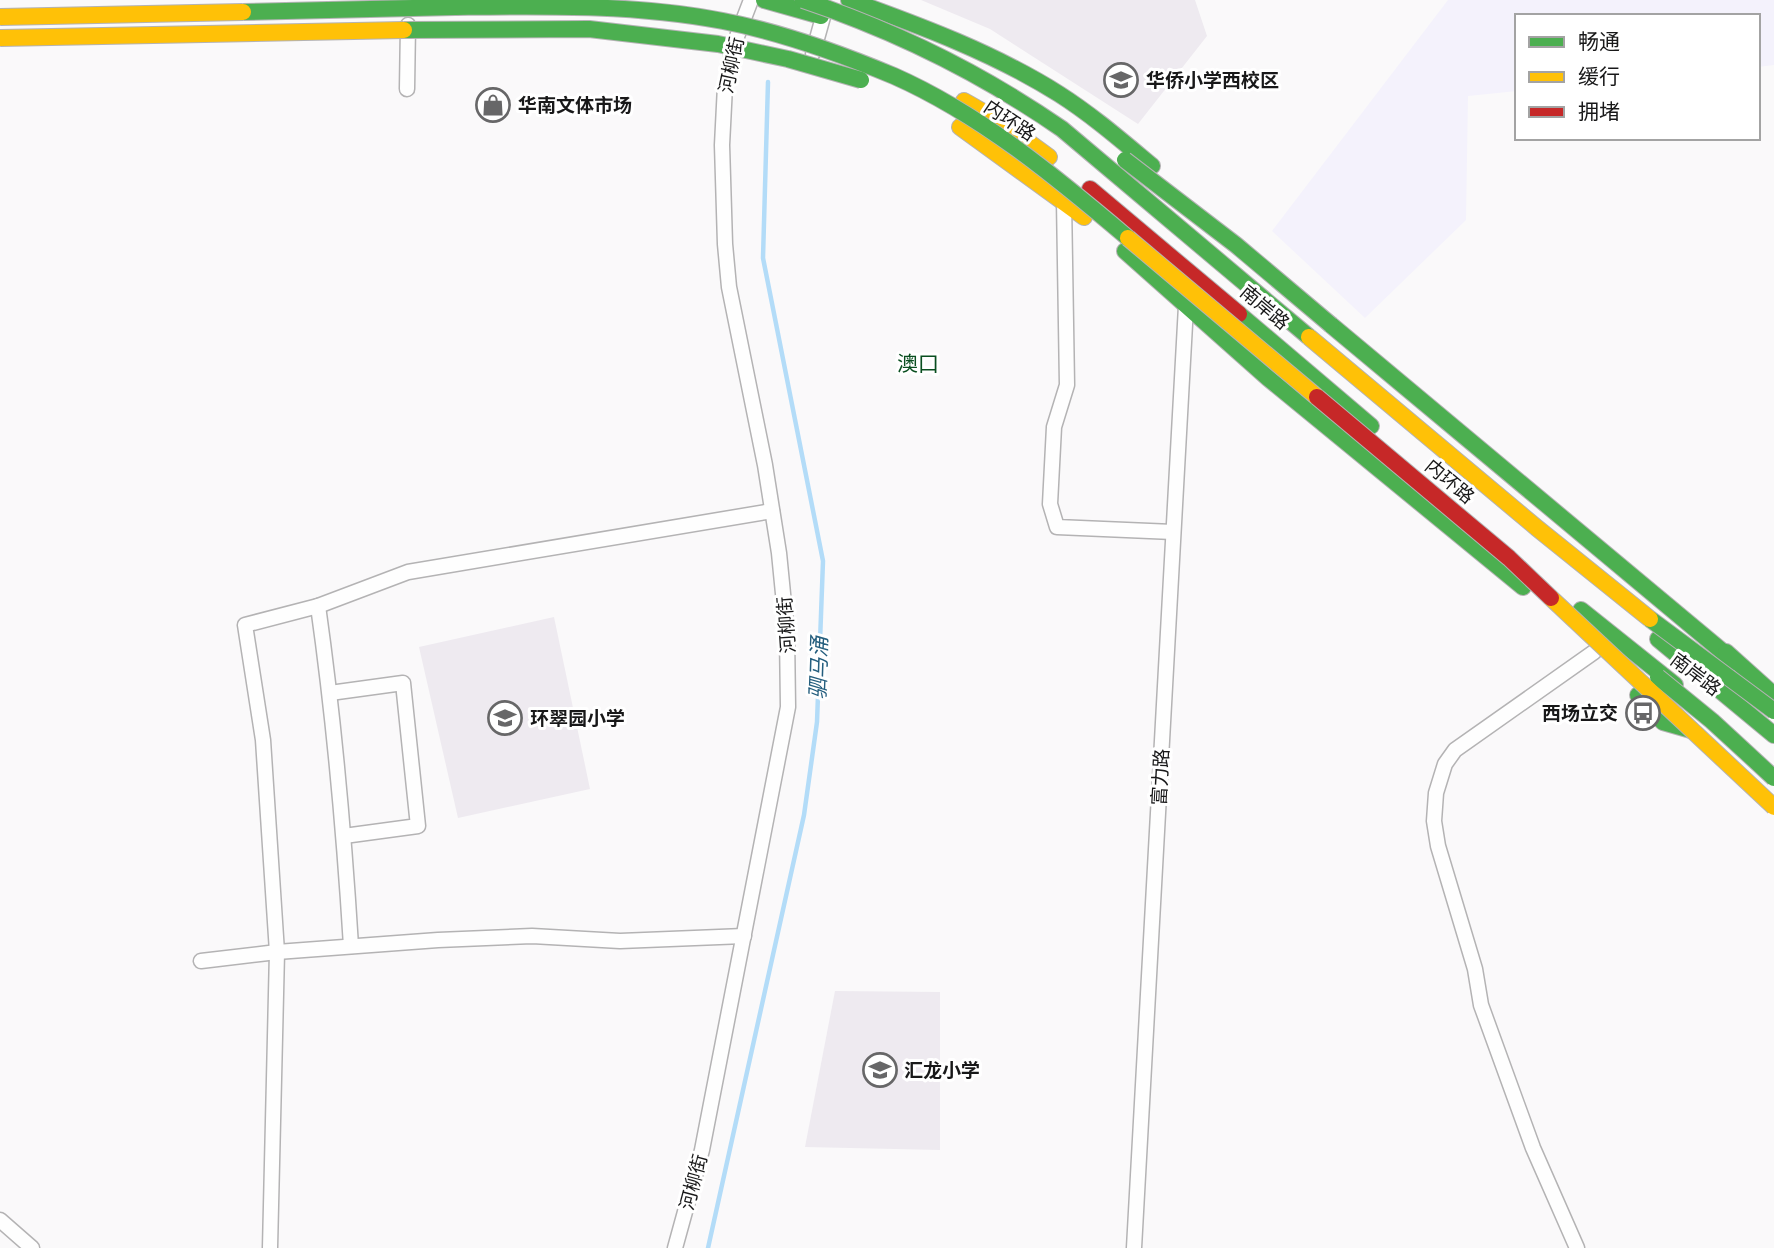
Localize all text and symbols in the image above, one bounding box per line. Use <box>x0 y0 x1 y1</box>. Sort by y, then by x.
legend <box>1515 14 1760 140</box>
text: 畅通 <box>1578 28 1620 54</box>
street label: 河柳街 <box>713 35 749 95</box>
school or university icon: 华侨小学西校区 <box>1102 61 1140 99</box>
text: 缓行 <box>1578 63 1620 89</box>
place label: 华侨小学西校区 <box>1146 68 1279 92</box>
shop icon: 华南文体市场 <box>474 86 512 124</box>
place label: 华南文体市场 <box>518 93 632 117</box>
street label: 内环路 <box>980 94 1040 146</box>
text: 拥堵 <box>1578 98 1620 124</box>
street label: 南岸路 <box>1235 279 1295 335</box>
district label: 澳口 <box>897 350 939 376</box>
street label: 内环路 <box>1420 453 1480 509</box>
street label: 河柳街 <box>772 596 800 654</box>
water label: 驷马涌 <box>804 634 832 700</box>
street label: 南岸路 <box>1666 647 1726 701</box>
bus stop icon: 西场立交 <box>1624 694 1662 732</box>
school or university icon: 环翠园小学 <box>486 699 524 737</box>
place label: 西场立交 <box>1542 701 1618 725</box>
place label: 环翠园小学 <box>530 706 625 730</box>
street label: 富力路 <box>1147 748 1173 806</box>
school or university icon: 汇龙小学 <box>861 1051 899 1089</box>
place label: 汇龙小学 <box>904 1058 980 1082</box>
street label: 河柳街 <box>674 1151 712 1213</box>

